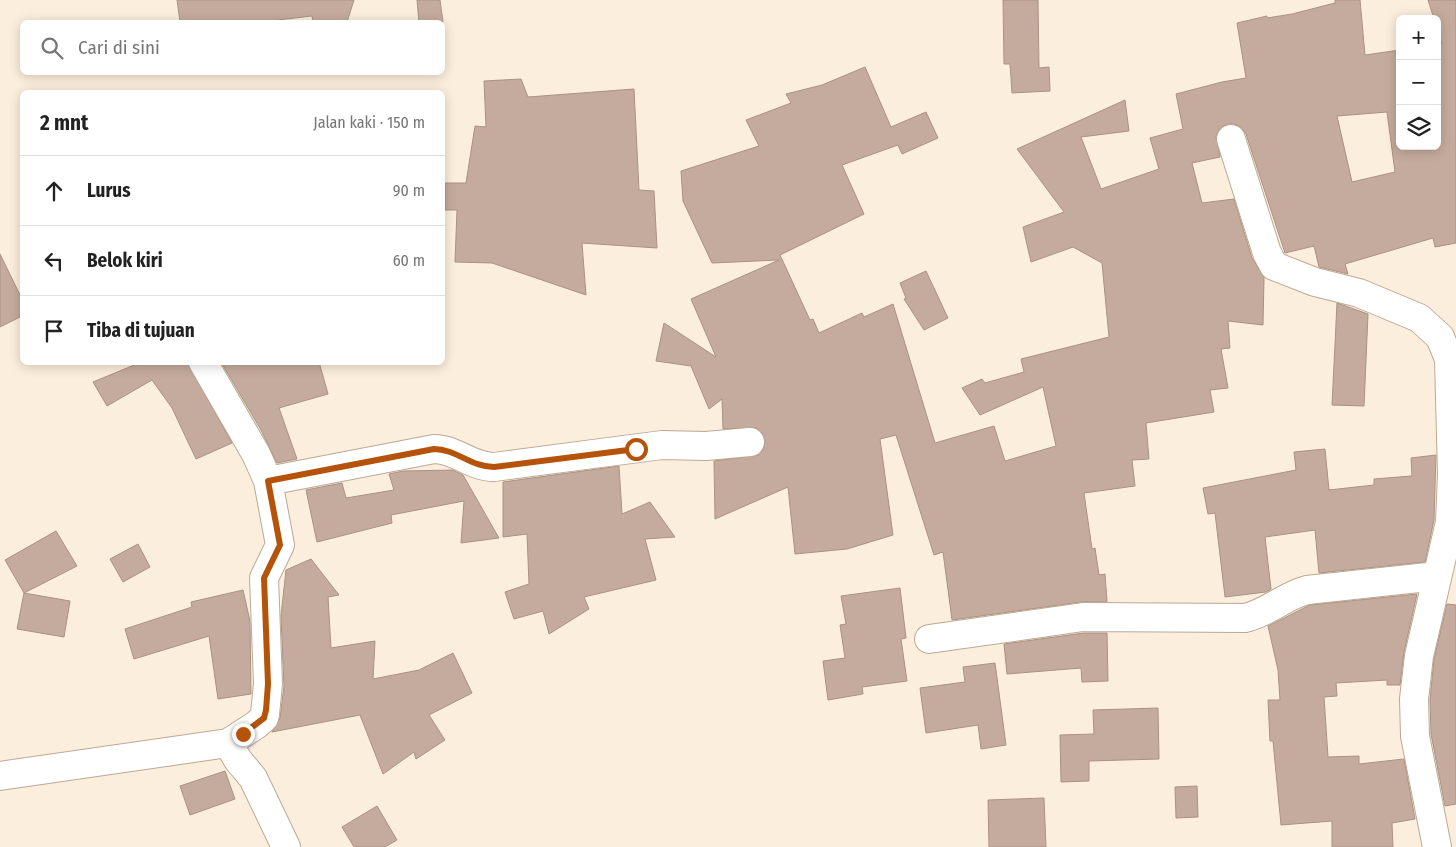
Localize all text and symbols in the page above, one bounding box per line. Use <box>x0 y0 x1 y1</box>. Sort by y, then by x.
map controls <box>1396 15 1441 150</box>
button: + <box>1396 15 1441 60</box>
search box <box>20 20 445 75</box>
icon: search <box>38 34 66 62</box>
text: Cari di sini <box>78 36 160 59</box>
button: − <box>1396 60 1441 105</box>
button: layers <box>1396 105 1441 150</box>
text: 2 mnt <box>40 110 89 136</box>
text: Jalan kaki · 150 m <box>313 113 425 132</box>
icon: ahead <box>40 177 68 205</box>
text: Lurus <box>87 179 131 202</box>
text: 90 m <box>393 181 425 200</box>
icon: left <box>40 247 68 275</box>
text: Belok kiri <box>87 249 163 272</box>
text: 60 m <box>393 251 425 270</box>
icon: arrive <box>40 317 68 345</box>
text: Tiba di tujuan <box>87 319 195 342</box>
route start <box>625 438 648 461</box>
route end <box>232 723 255 746</box>

